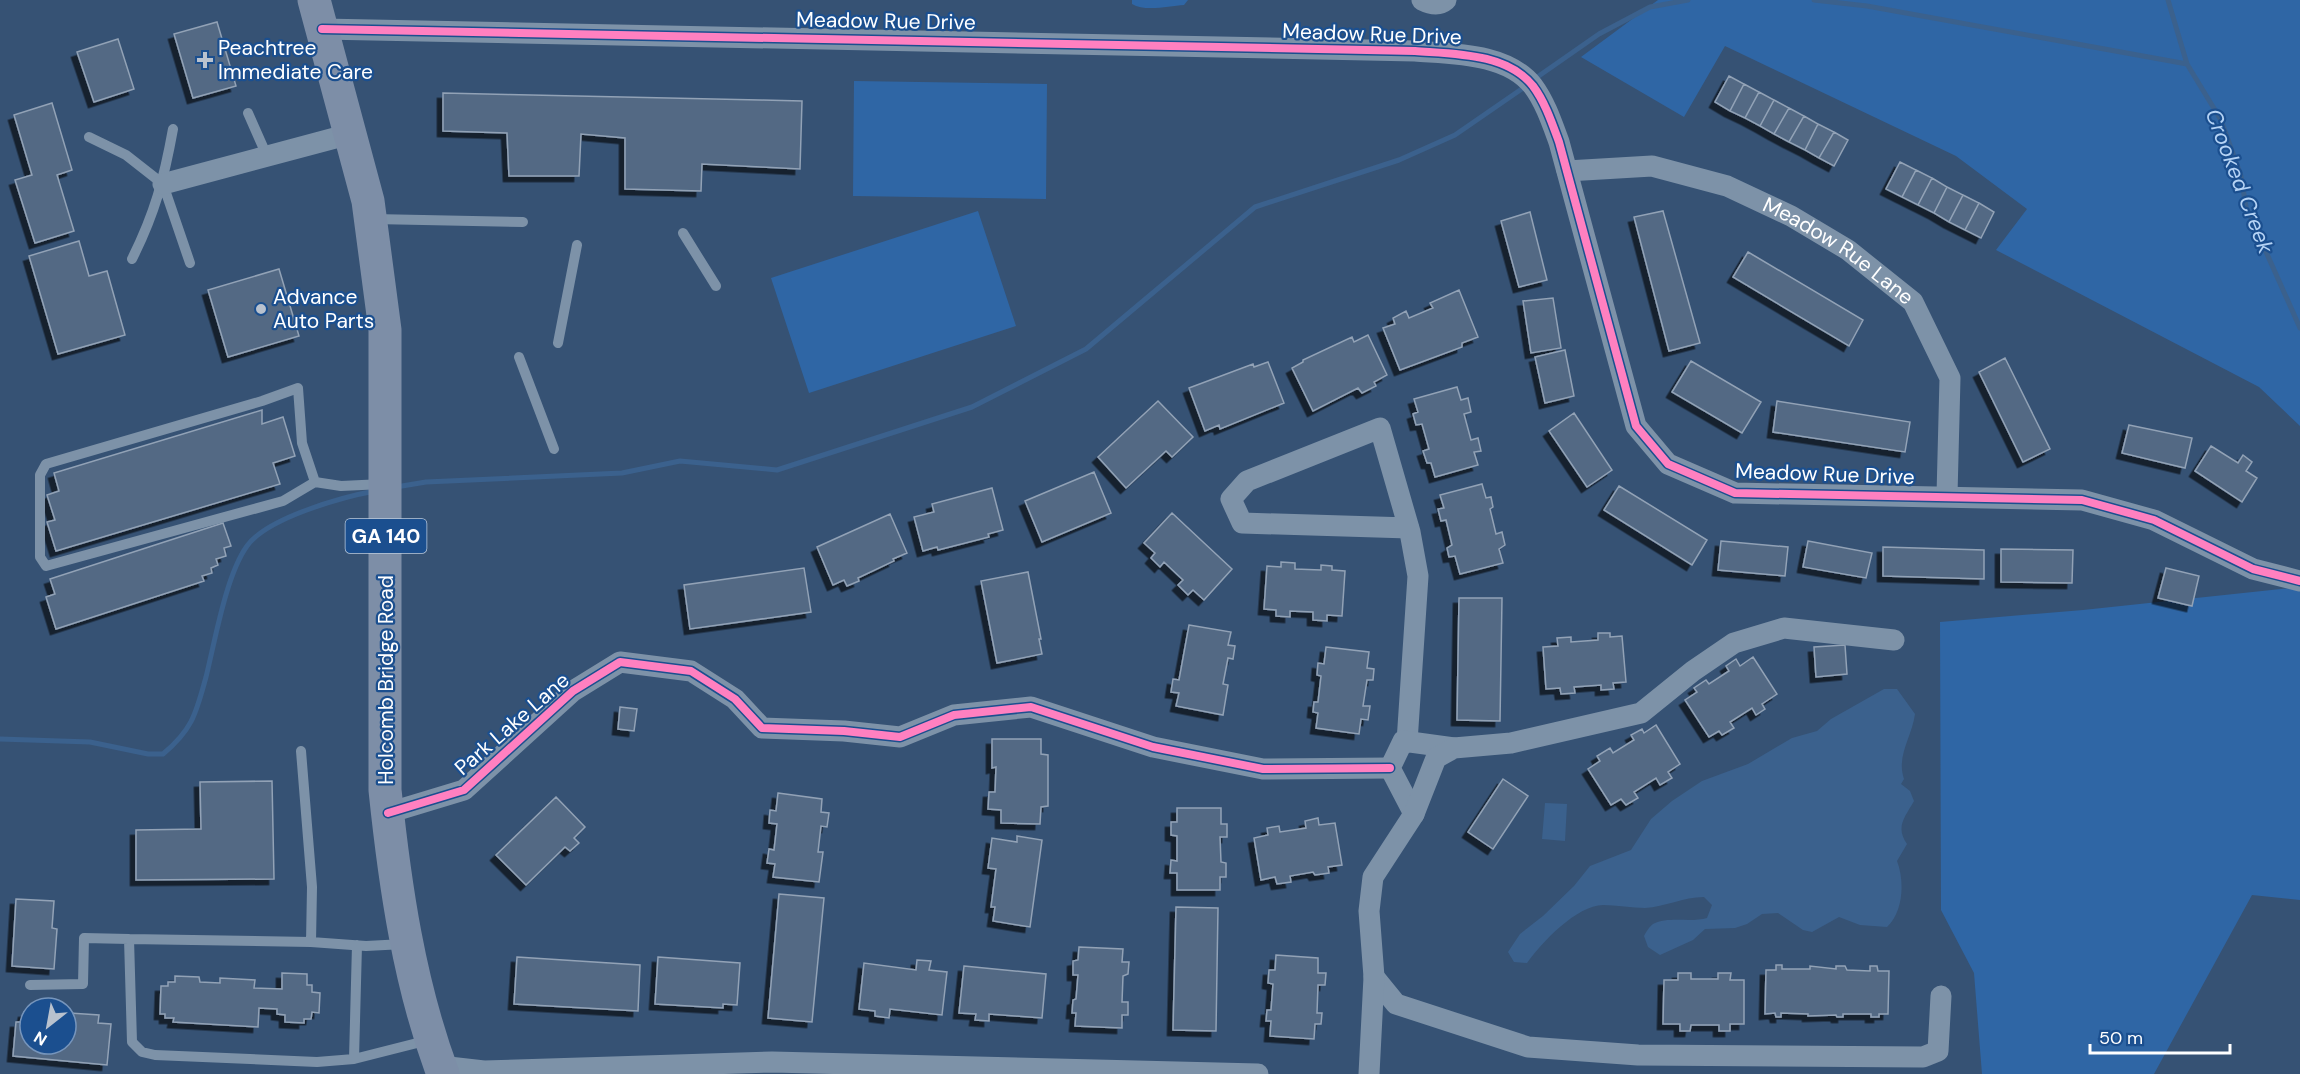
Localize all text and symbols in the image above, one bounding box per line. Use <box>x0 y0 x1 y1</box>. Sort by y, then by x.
street label: Meadow Rue Drive <box>796 5 976 37</box>
street label: Meadow Rue Drive <box>1282 17 1462 51</box>
place label: Peachtree Immediate Care <box>218 34 373 86</box>
marker: Peachtree Immediate Care <box>196 51 214 69</box>
water label: Crooked Creek <box>2199 105 2281 258</box>
street label: Meadow Rue Lane <box>1758 191 1920 311</box>
place label: Advance Auto Parts <box>273 283 374 335</box>
marker: Advance Auto Parts <box>254 302 268 316</box>
street label: Meadow Rue Drive <box>1735 457 1915 491</box>
road number: GA 140 <box>346 519 426 553</box>
street label: Holcomb Bridge Road <box>372 575 400 785</box>
street label: Park Lake Lane <box>449 666 575 782</box>
north arrow <box>18 996 78 1056</box>
scale bar <box>2090 1017 2230 1055</box>
text: N <box>30 1026 51 1050</box>
text: 50 m <box>2099 1026 2143 1050</box>

